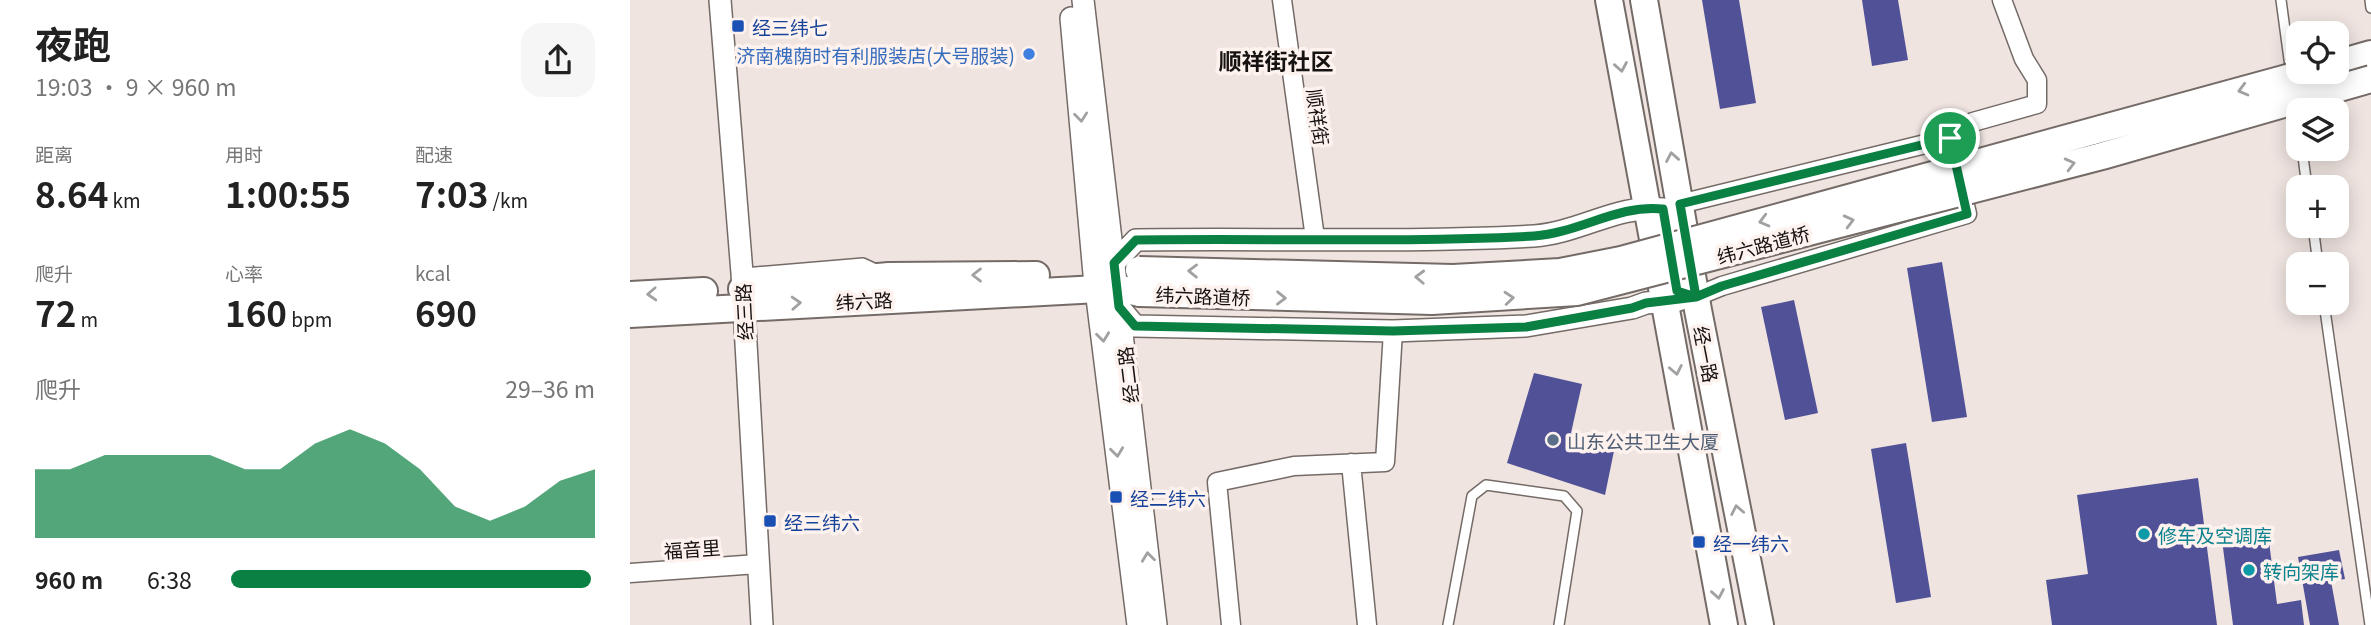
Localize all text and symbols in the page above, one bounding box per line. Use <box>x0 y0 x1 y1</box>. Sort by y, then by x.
place label: 经三纬七 <box>752 13 828 40</box>
text: 夜跑 <box>35 15 111 70</box>
marker: 经三纬七 <box>730 18 746 34</box>
map controls <box>2286 21 2349 315</box>
button: locate <box>2286 21 2349 84</box>
button: share <box>521 23 595 97</box>
place label: 济南槐荫时有利服装店(大号服装) <box>736 41 1015 68</box>
district label: 顺祥街社区 <box>1219 43 1334 77</box>
marker: 济南槐荫时有利服装店(大号服装) <box>1021 46 1037 62</box>
one-way arrow <box>1613 61 1628 73</box>
text: 19:03 · 9 × 960 m <box>35 69 237 103</box>
one-way arrow <box>2237 82 2249 96</box>
street label: 顺祥街 <box>1302 87 1336 147</box>
button: layers <box>2286 98 2349 161</box>
pin <box>1920 108 1980 168</box>
one-way arrow <box>1073 111 1088 123</box>
icon: arrive <box>1931 119 1969 157</box>
text: 距离 <box>35 140 73 167</box>
text: 用时 <box>225 140 263 167</box>
text: 配速 <box>415 140 453 167</box>
one-way arrow <box>1665 151 1680 163</box>
one-way arrow <box>2064 158 2076 172</box>
text: 8.64 <box>35 167 108 218</box>
text: 1:00:55 <box>225 167 351 218</box>
text: 7:03 <box>415 167 488 218</box>
button: + <box>2286 175 2349 238</box>
text: km <box>108 186 141 213</box>
text: /km <box>488 186 528 213</box>
one-way arrow <box>1758 213 1770 228</box>
one-way arrow <box>1843 215 1855 229</box>
street label: 纬六路道桥 <box>1714 219 1812 269</box>
button: − <box>2286 252 2349 315</box>
text: 爬升 <box>35 259 73 286</box>
text: 心率 <box>225 259 263 286</box>
text: kcal <box>415 259 451 286</box>
one-way arrow <box>1187 263 1197 279</box>
one-way arrow <box>971 267 982 283</box>
one-way arrow <box>1414 270 1425 285</box>
street label: 纬六路道桥 <box>1155 280 1251 310</box>
street label: 经三路 <box>728 283 758 341</box>
street label: 纬六路 <box>835 285 893 315</box>
text: 72 <box>35 286 76 337</box>
text: 160 <box>225 286 287 337</box>
text: 690 <box>415 286 477 337</box>
one-way arrow <box>646 286 657 301</box>
one-way arrow <box>1276 290 1287 305</box>
one-way arrow <box>1503 291 1514 306</box>
one-way arrow <box>791 296 802 311</box>
text: m <box>76 305 98 332</box>
text: bpm <box>287 305 332 332</box>
street label: 经一路 <box>1688 323 1726 385</box>
one-way arrow <box>1096 331 1111 343</box>
street label: 经二路 <box>1110 345 1144 405</box>
one-way arrow <box>1667 364 1682 376</box>
text: 爬升 <box>35 371 81 405</box>
text: 29–36 m <box>505 371 595 405</box>
place label: 山东公共卫生大厦 <box>1567 427 1719 454</box>
marker: 山东公共卫生大厦 <box>1545 432 1561 448</box>
one-way arrow <box>1110 446 1125 458</box>
place label: 经二纬六 <box>1130 484 1206 511</box>
marker: 经二纬六 <box>1108 489 1124 505</box>
one-way arrow <box>1731 504 1746 516</box>
place label: 经三纬六 <box>784 508 860 535</box>
marker: 经三纬六 <box>762 513 778 529</box>
place label: 修车及空调库 <box>2158 521 2272 548</box>
marker: 修车及空调库 <box>2136 526 2152 542</box>
place label: 经一纬六 <box>1713 529 1789 556</box>
street label: 福音里 <box>663 533 721 563</box>
marker: 经一纬六 <box>1691 534 1707 550</box>
one-way arrow <box>1141 551 1156 563</box>
place label: 转向架库 <box>2263 557 2339 584</box>
text: 960 m <box>35 562 103 596</box>
text: 6:38 <box>147 562 192 596</box>
marker: 转向架库 <box>2241 562 2257 578</box>
one-way arrow <box>1710 588 1725 600</box>

